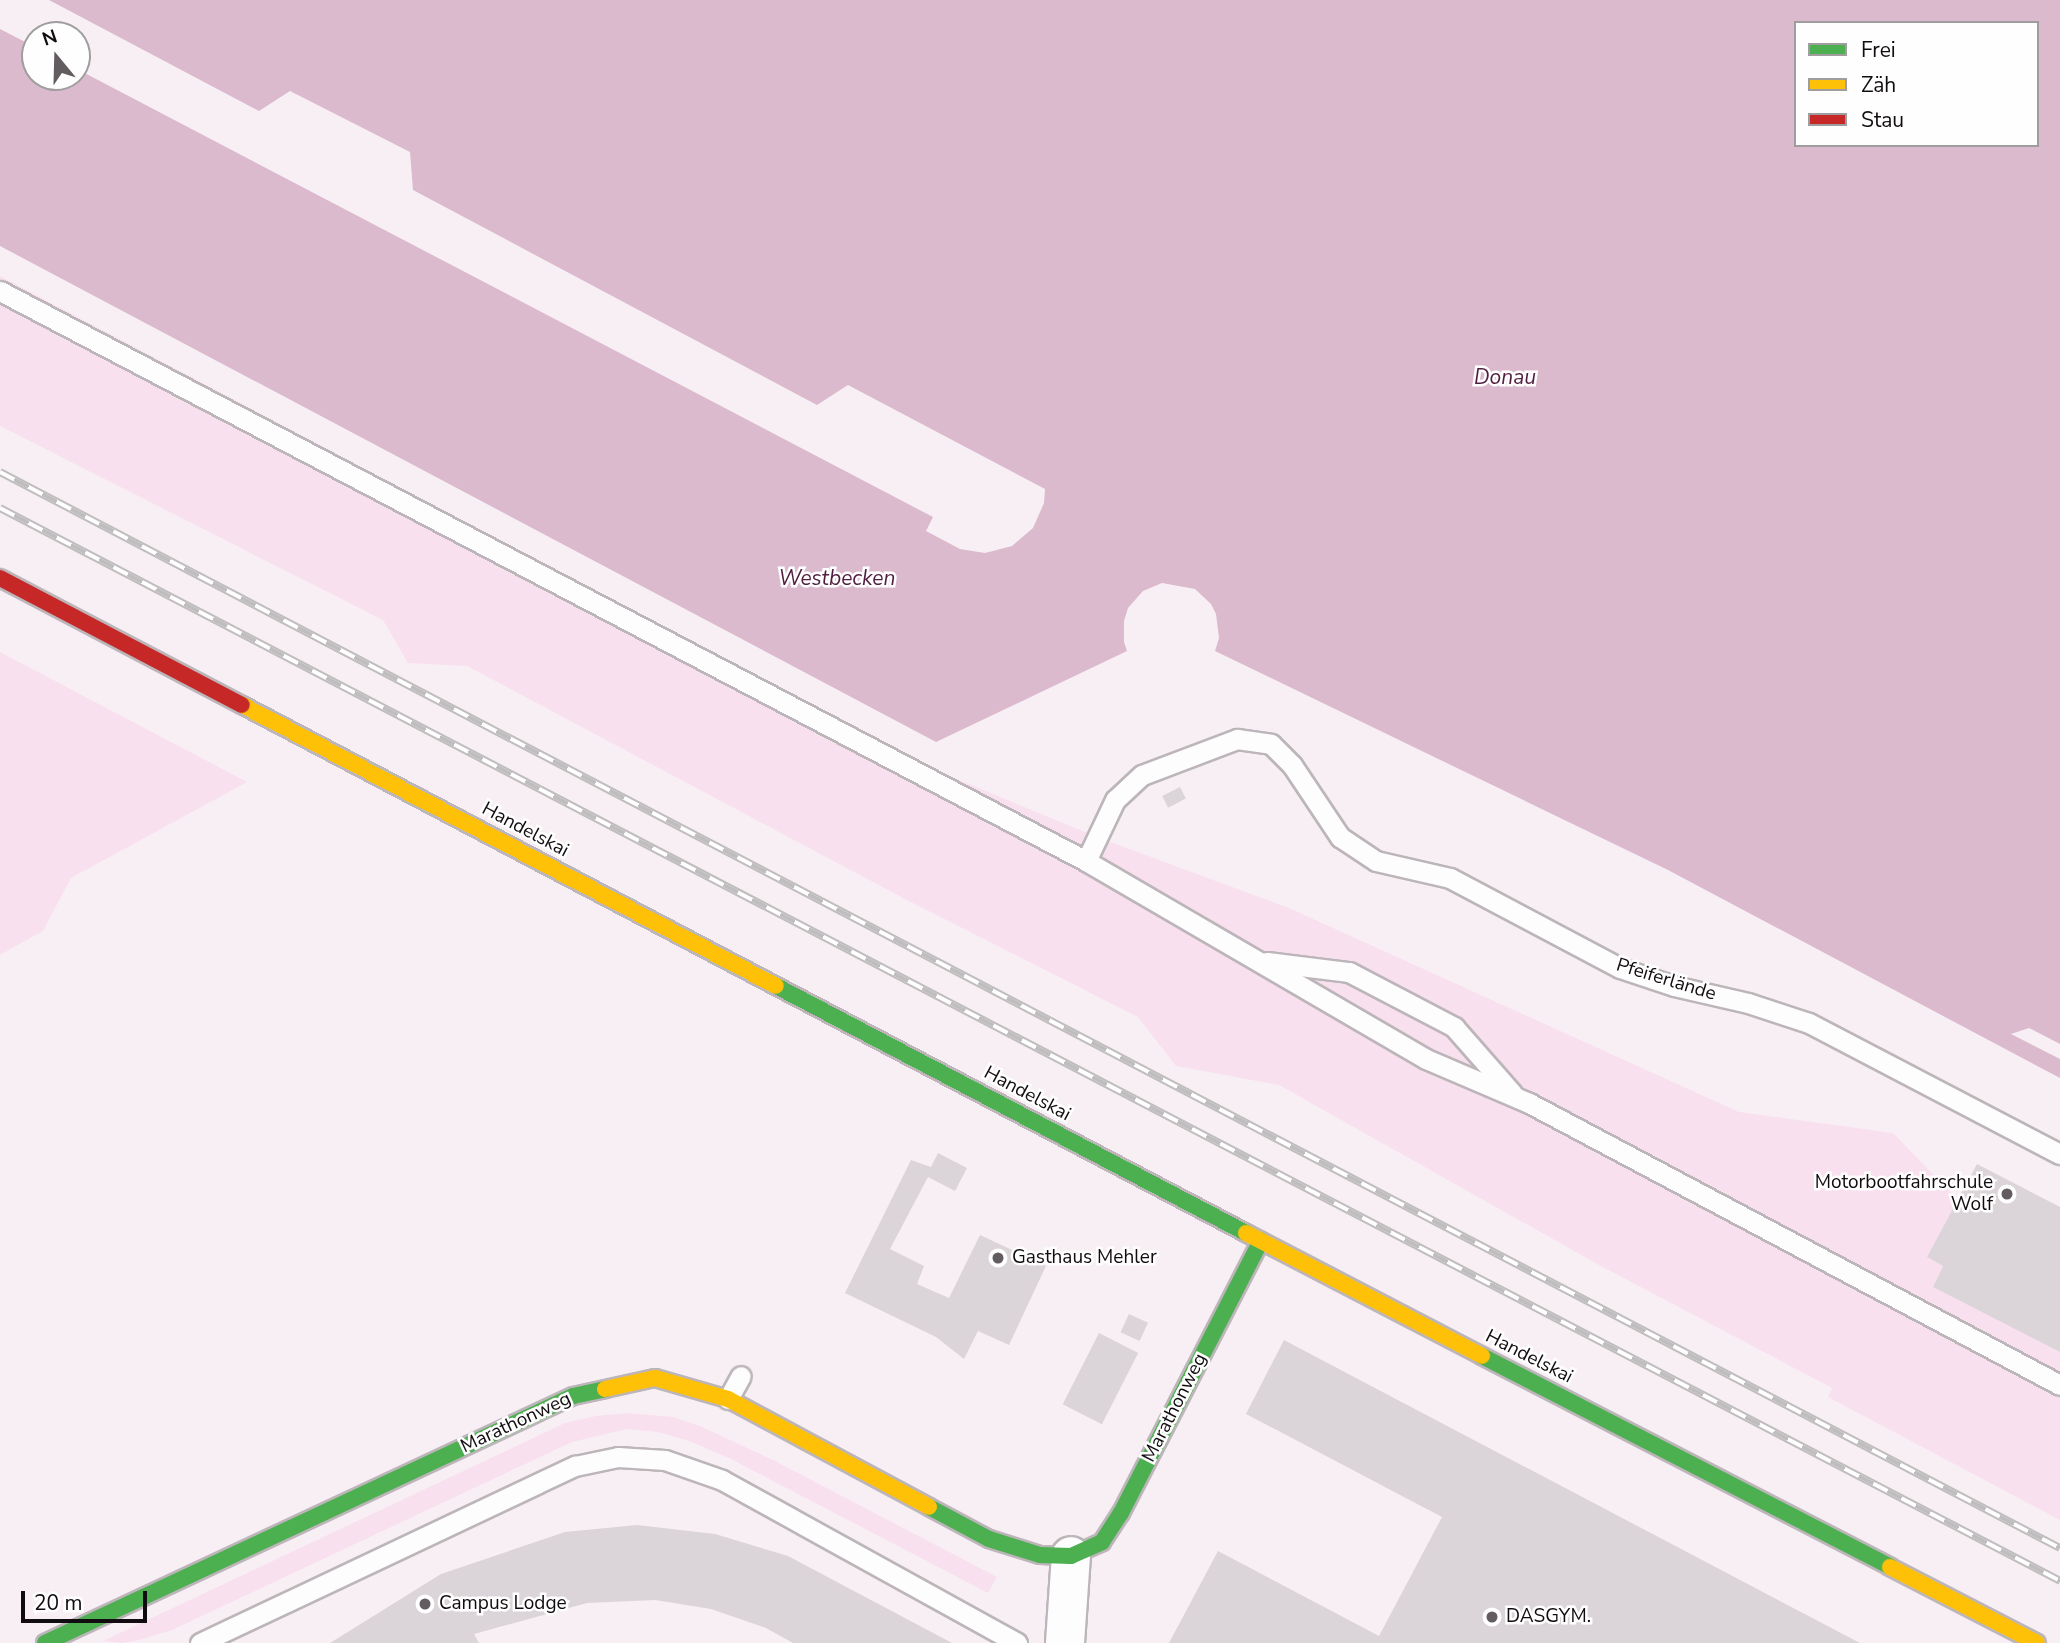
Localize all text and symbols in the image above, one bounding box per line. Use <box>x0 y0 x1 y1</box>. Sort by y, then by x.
north arrow <box>21 21 91 91</box>
legend <box>1794 21 2039 147</box>
text: N <box>39 23 61 53</box>
text: Frei <box>1861 36 1896 64</box>
text: Zäh <box>1861 71 1896 99</box>
text: Stau <box>1861 106 1904 134</box>
water label: Donau <box>1474 364 1536 390</box>
water label: Westbecken <box>779 565 895 591</box>
street label: Handelskai <box>478 798 572 862</box>
street label: Pfeiferlände <box>1613 954 1719 1006</box>
street label: Handelskai <box>980 1062 1074 1126</box>
place label: Motorbootfahrschule Wolf <box>1815 1172 1993 1216</box>
marker: Motorbootfahrschule Wolf <box>1999 1186 2015 1202</box>
place label: Gasthaus Mehler <box>1012 1247 1157 1269</box>
marker: Gasthaus Mehler <box>990 1250 1006 1266</box>
street label: Handelskai <box>1481 1325 1577 1389</box>
street label: Marathonweg <box>1138 1350 1212 1466</box>
street label: Marathonweg <box>457 1388 575 1458</box>
scale bar <box>24 1576 150 1620</box>
text: 20 m <box>34 1589 83 1617</box>
place label: Campus Lodge <box>439 1593 567 1615</box>
marker: Campus Lodge <box>417 1596 433 1612</box>
place label: DASGYM. <box>1506 1606 1591 1628</box>
marker: DASGYM. <box>1484 1609 1500 1625</box>

